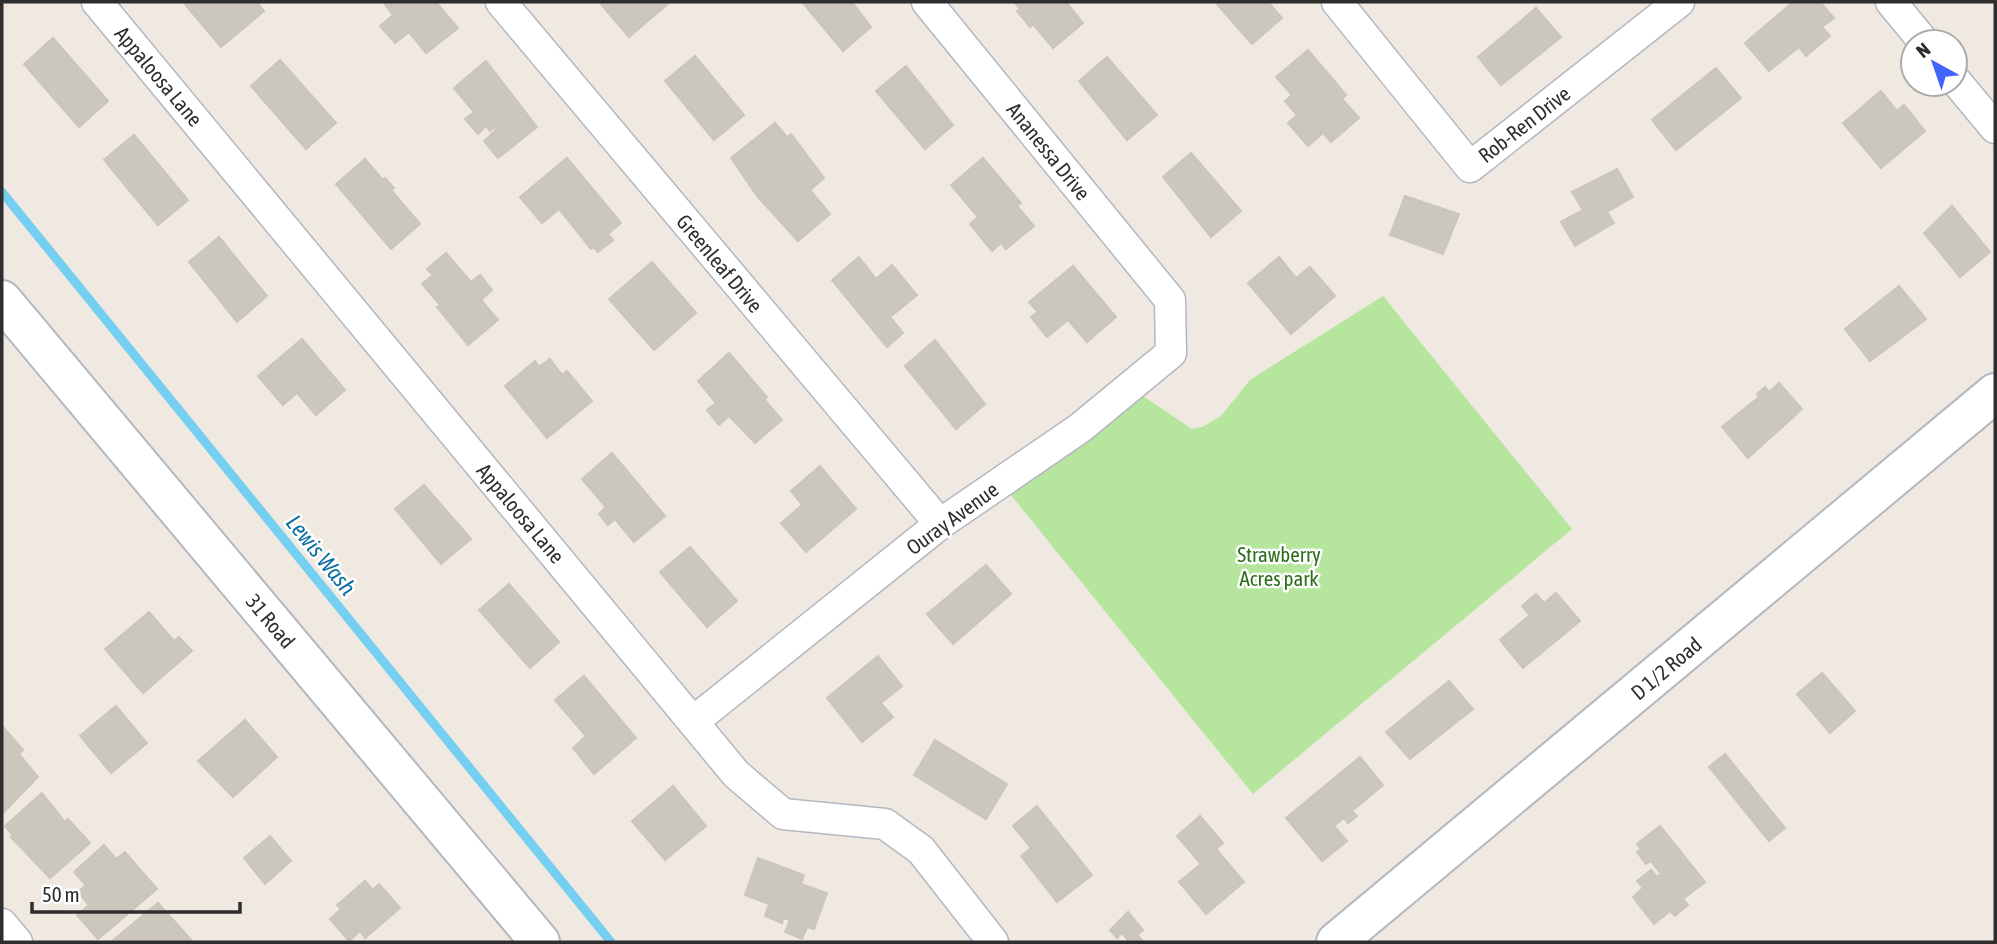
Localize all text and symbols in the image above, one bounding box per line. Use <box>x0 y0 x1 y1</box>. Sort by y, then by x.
street label: Appaloosa Lane <box>110 21 208 131</box>
north arrow <box>1899 28 1969 98</box>
text: N <box>1912 38 1934 62</box>
street label: Rob-Ren Drive <box>1473 81 1575 167</box>
street label: Ananessa Drive <box>1002 98 1096 204</box>
street label: Greenleaf Drive <box>672 209 768 317</box>
street label: Appaloosa Lane <box>472 458 570 568</box>
street label: Ouray Avenue <box>901 477 1003 559</box>
water label: Lewis Wash <box>281 510 361 600</box>
park label: Strawberry Acres park <box>1237 542 1321 590</box>
street label: 31 Road <box>242 589 300 653</box>
street label: D 1/2 Road <box>1626 632 1706 704</box>
scale bar <box>32 870 240 914</box>
text: 50 m <box>42 882 80 906</box>

